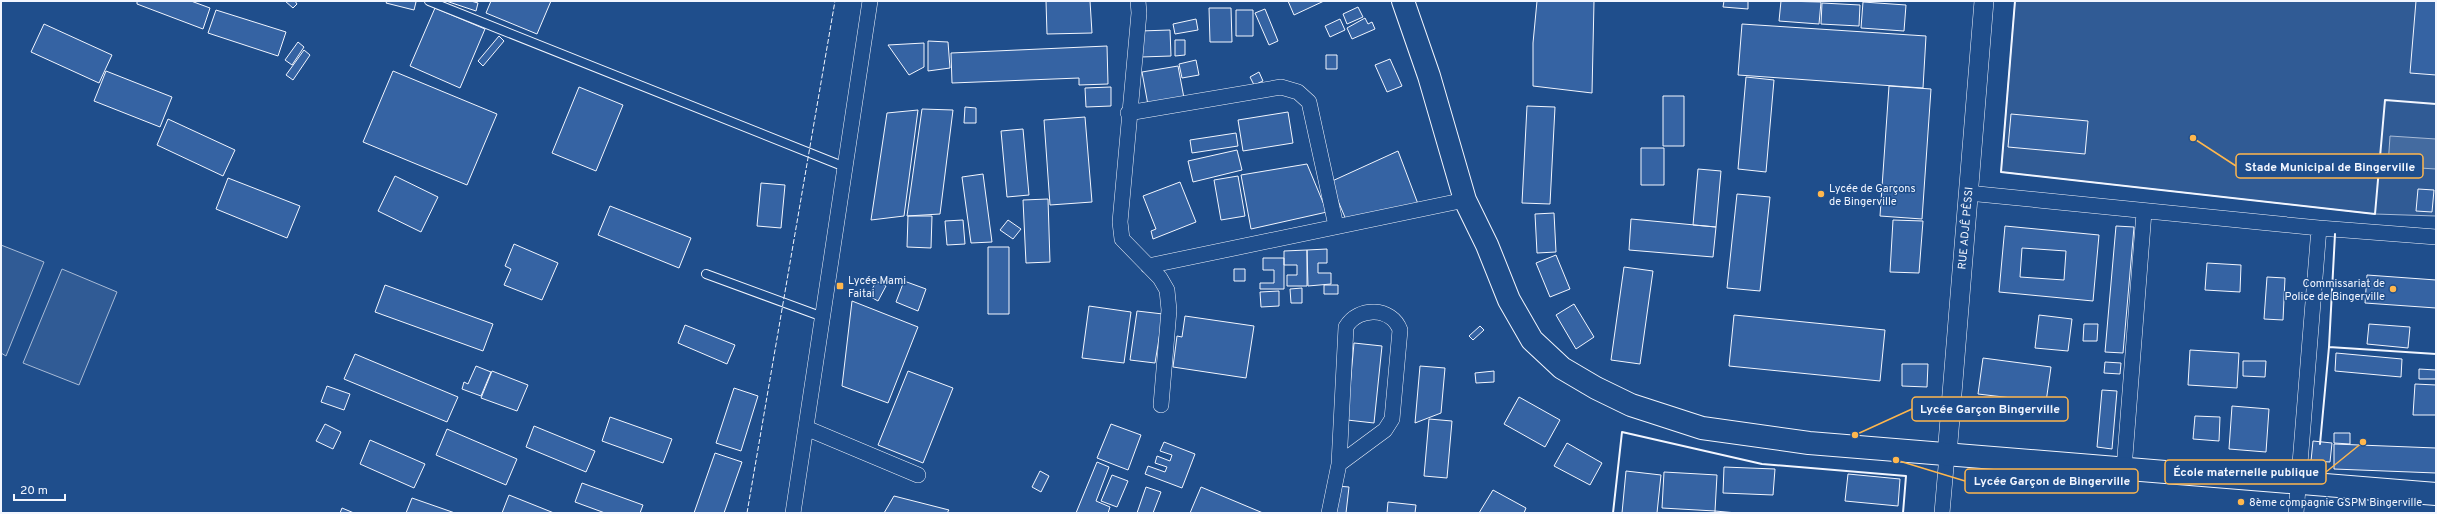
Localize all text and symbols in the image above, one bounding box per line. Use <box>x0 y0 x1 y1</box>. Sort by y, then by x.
callout: Stade Municipal de Bingerville <box>2236 154 2423 178</box>
text: Stade Municipal de Bingerville <box>2245 160 2416 176</box>
place label: Lycée de Garçons de Bingerville <box>1829 182 1916 209</box>
street label: RUE ADJÊ PÊSSI <box>1954 186 1977 270</box>
marker: Lycée de Garçons de Bingerville <box>1816 189 1826 199</box>
place label: Lycée Mami Faitai <box>848 274 906 301</box>
place label: Commissariat de Police de Bingerville <box>2284 277 2385 304</box>
marker: Lycée Mami Faitai <box>835 281 845 291</box>
marker: Commissariat de Police de Bingerville <box>2388 284 2398 294</box>
callout: Lycée Garçon Bingerville <box>1912 397 2068 421</box>
text: Lycée Garçon Bingerville <box>1920 402 2060 418</box>
callout: École maternelle publique <box>2165 460 2326 484</box>
text: École maternelle publique <box>2173 465 2319 481</box>
callout: Lycée Garçon de Bingerville <box>1965 469 2138 493</box>
text: Lycée Garçon de Bingerville <box>1974 474 2131 490</box>
scale bar <box>14 476 65 502</box>
text: 20 m <box>20 483 48 499</box>
place label: 8ème compagnie GSPM Bingerville <box>2249 496 2422 510</box>
marker: 8ème compagnie GSPM Bingerville <box>2236 497 2246 507</box>

